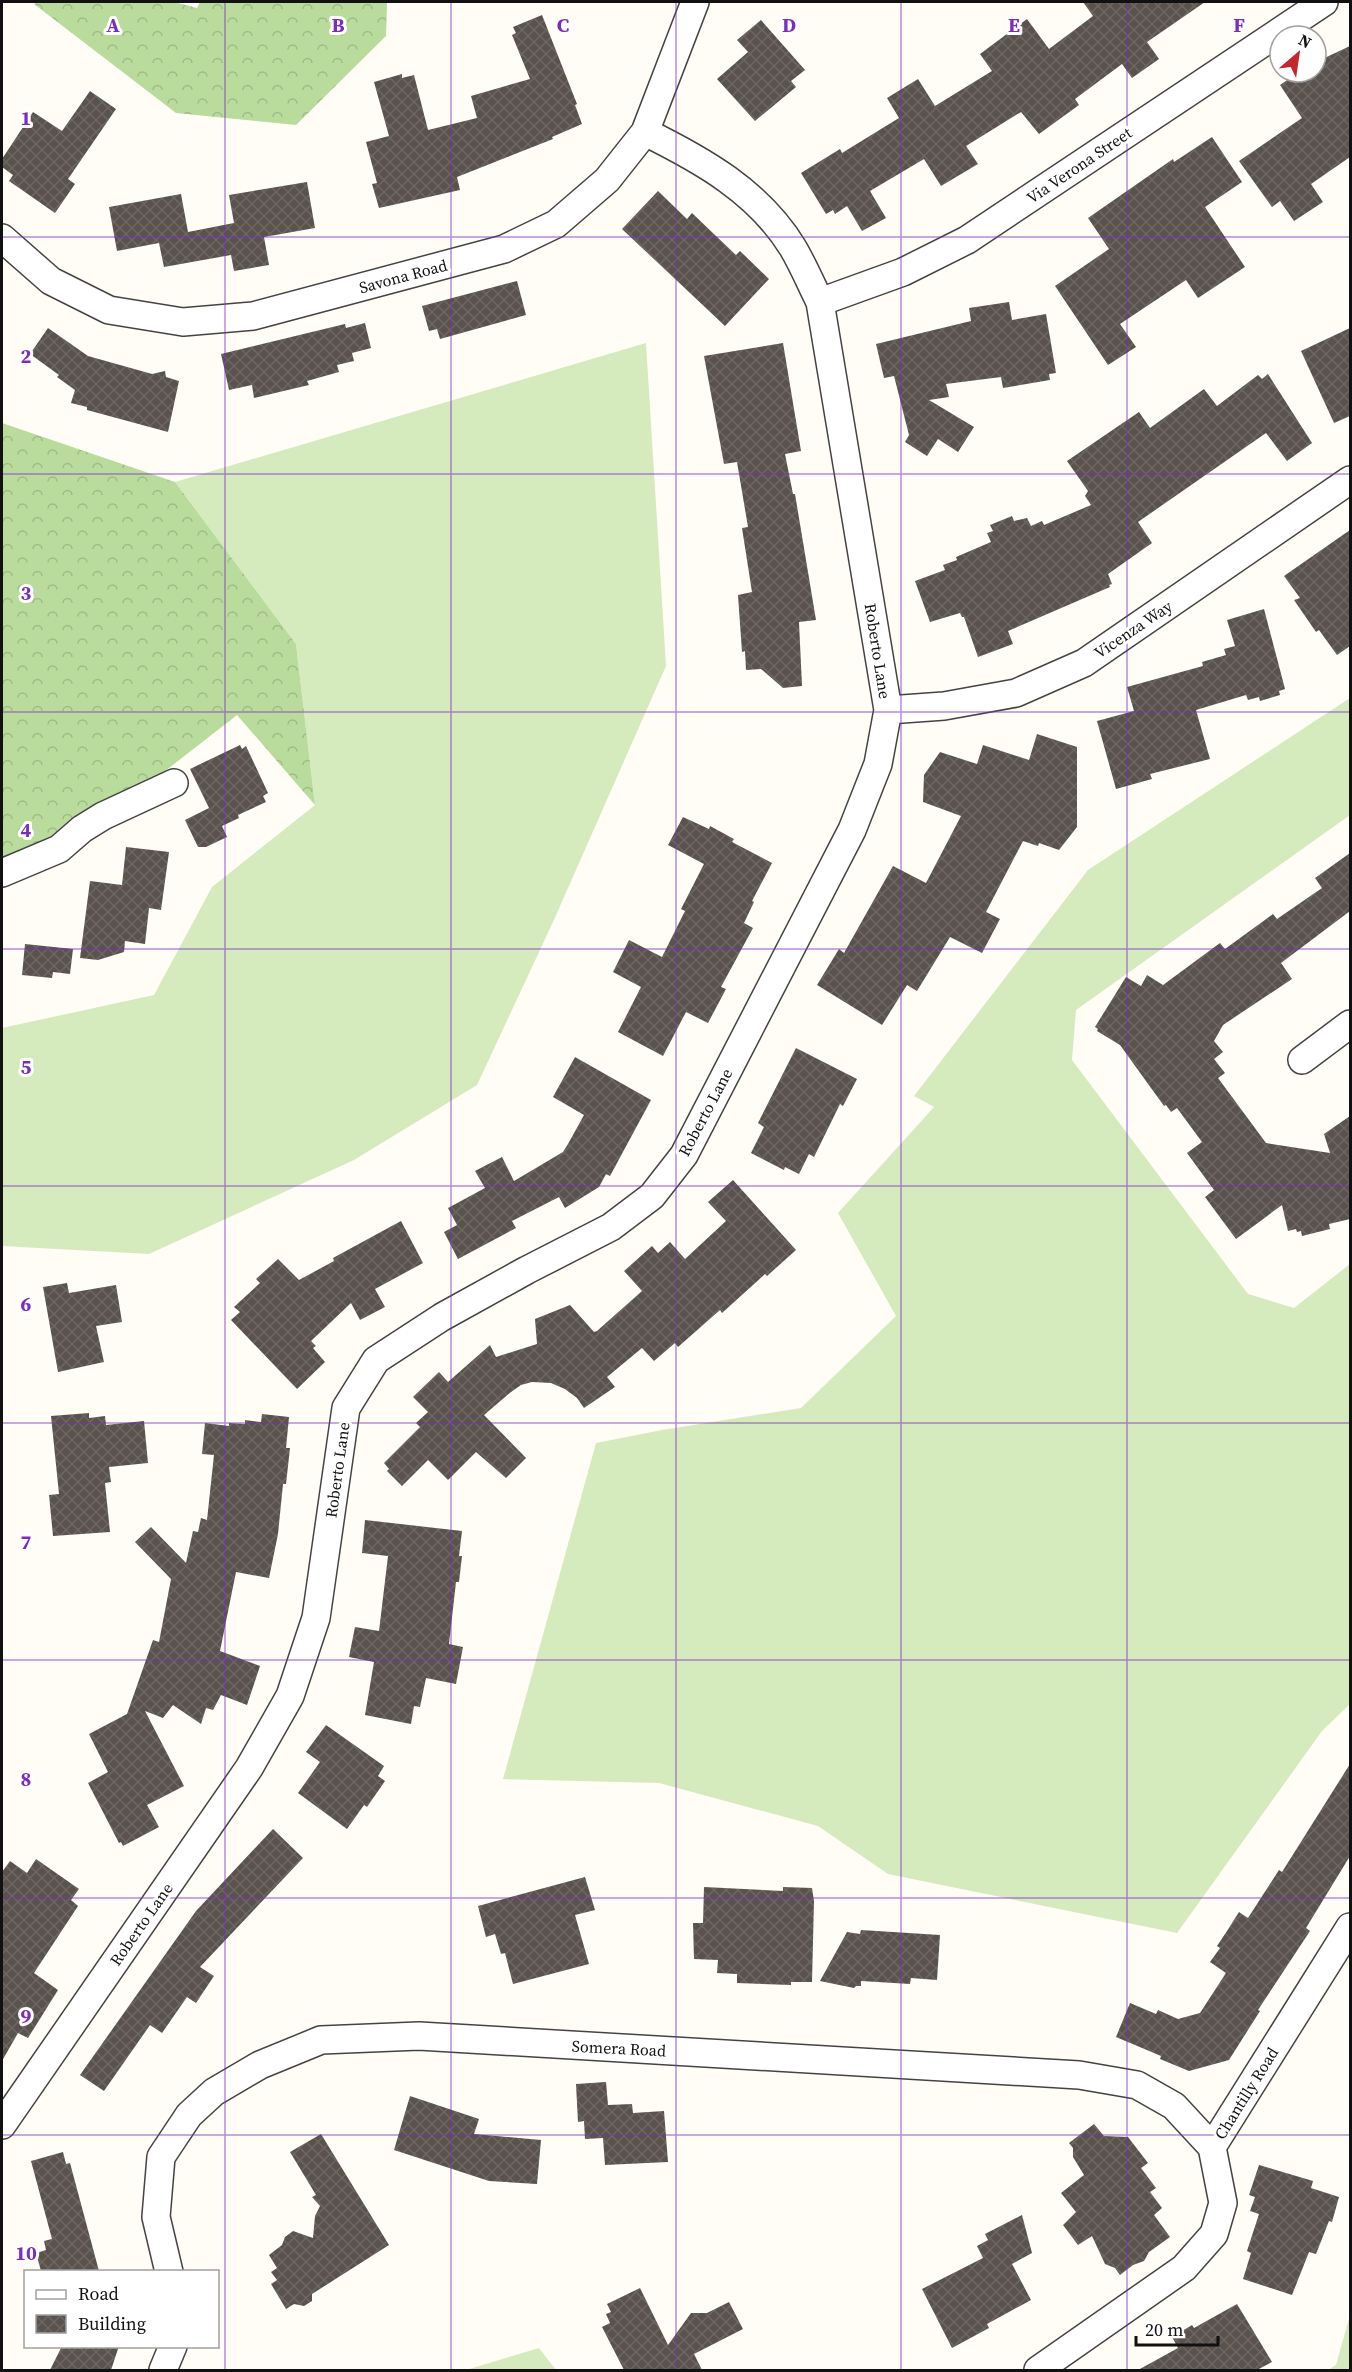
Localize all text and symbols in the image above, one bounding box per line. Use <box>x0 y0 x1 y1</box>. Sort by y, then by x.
text: A <box>106 11 120 39</box>
text: B <box>331 11 345 39</box>
text: C <box>557 11 569 39</box>
text: D <box>782 11 796 39</box>
text: E <box>1008 11 1020 39</box>
text: F <box>1233 11 1245 39</box>
north arrow <box>1268 24 1328 84</box>
text: N <box>1295 28 1316 53</box>
text: 1 <box>21 104 31 132</box>
street label: Via Verona Street <box>1022 121 1137 208</box>
street label: Savona Road <box>356 254 450 298</box>
text: 2 <box>21 342 32 370</box>
text: 3 <box>21 579 32 607</box>
street label: Vicenza Way <box>1090 594 1177 663</box>
street label: Roberto Lane <box>860 602 896 700</box>
text: 4 <box>21 816 32 844</box>
text: 5 <box>21 1053 32 1081</box>
street label: Roberto Lane <box>673 1064 737 1160</box>
text: 6 <box>21 1290 32 1318</box>
street label: Roberto Lane <box>319 1421 355 1519</box>
text: 7 <box>21 1528 32 1556</box>
text: 8 <box>21 1765 31 1793</box>
street label: Roberto Lane <box>104 1878 178 1970</box>
text: 9 <box>21 2002 32 2030</box>
street label: Somera Road <box>571 2035 667 2061</box>
street label: Chantilly Road <box>1209 2043 1283 2143</box>
text: 10 <box>15 2239 37 2267</box>
legend <box>24 2270 219 2348</box>
text: Road <box>78 2281 119 2306</box>
scale bar <box>1136 2309 1218 2347</box>
text: Building <box>78 2311 146 2336</box>
text: 20 m <box>1145 2317 1183 2342</box>

